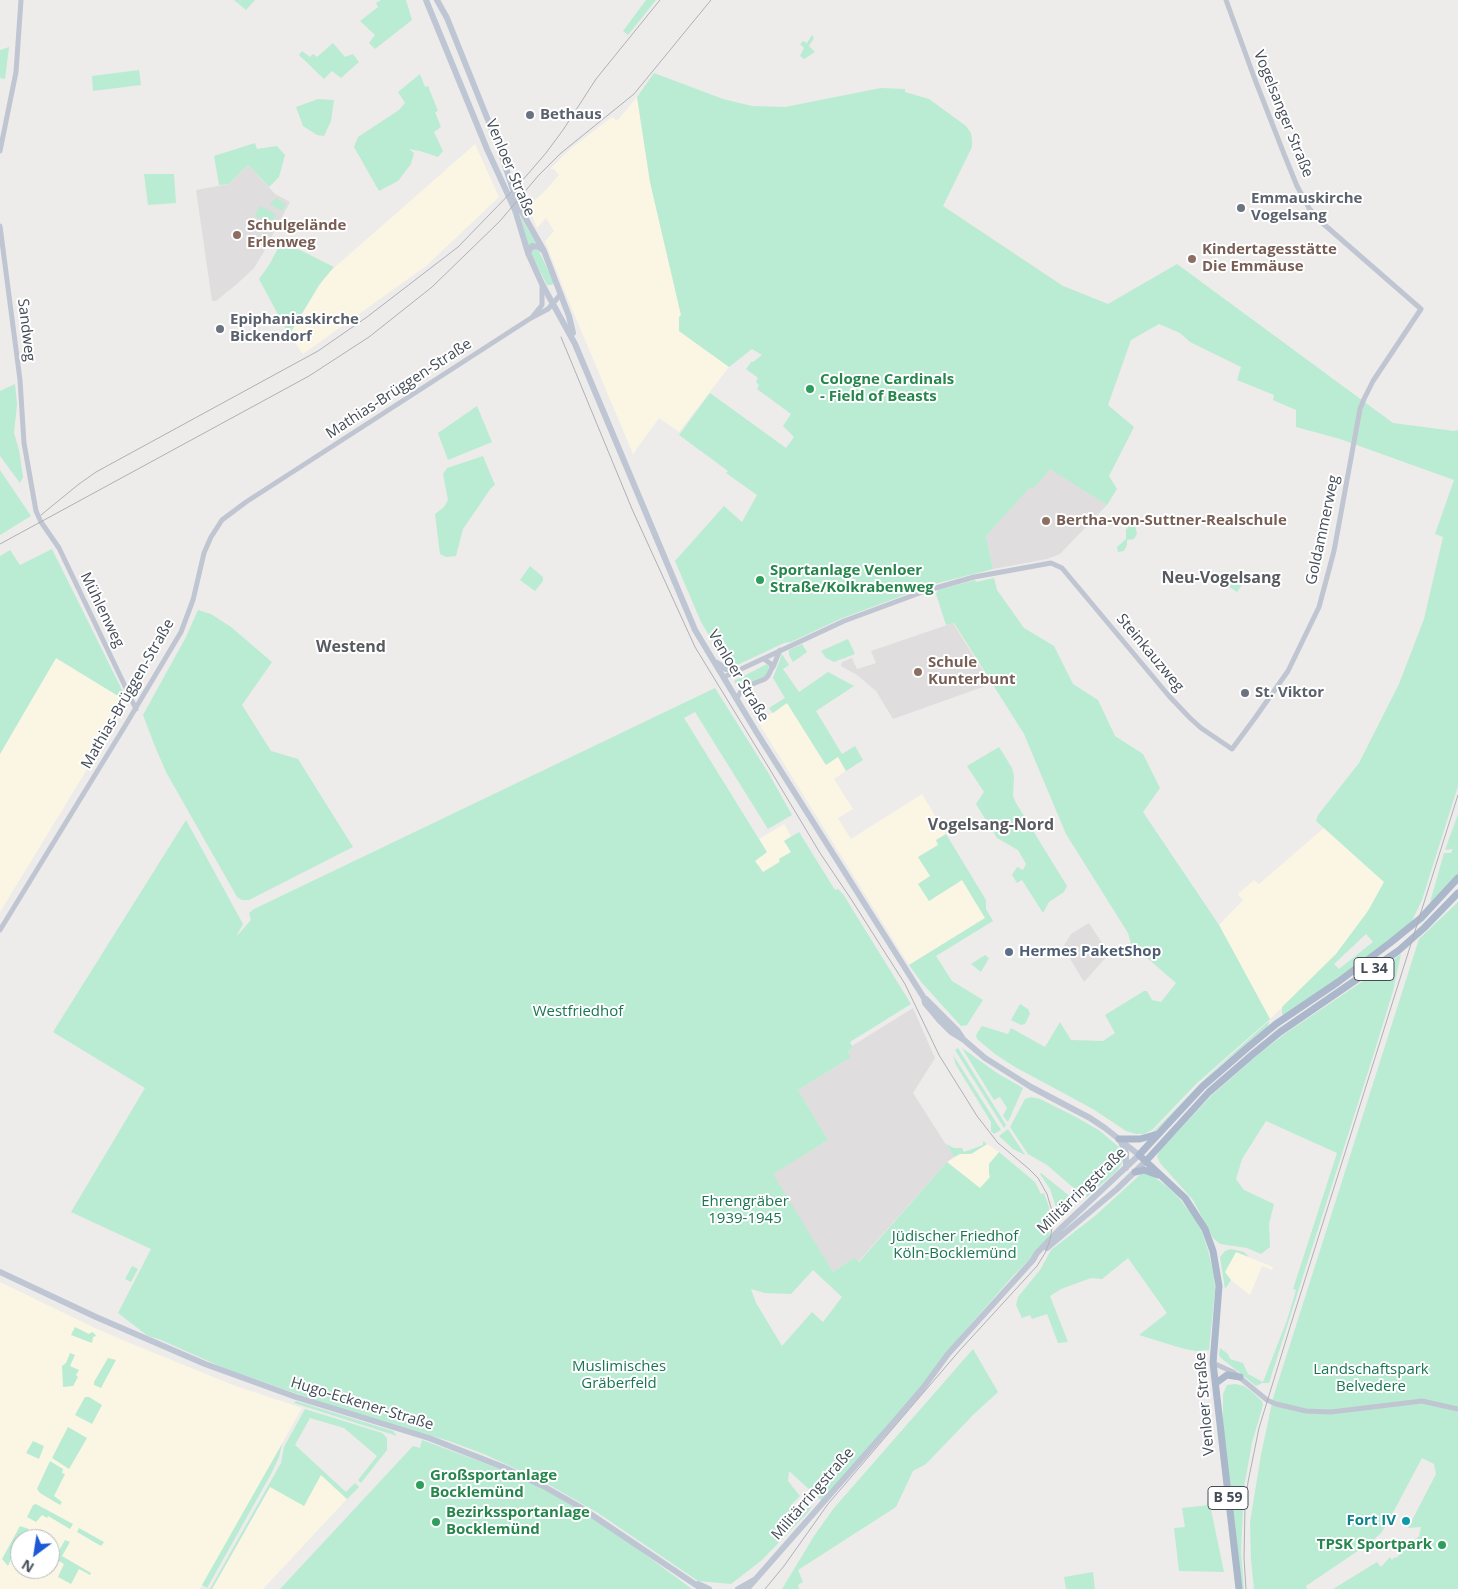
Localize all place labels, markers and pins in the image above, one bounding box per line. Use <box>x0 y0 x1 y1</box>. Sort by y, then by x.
place label: Bethaus <box>540 106 602 124</box>
marker: Bethaus <box>524 109 536 121</box>
place label: Emmauskirche Vogelsang <box>1251 190 1362 225</box>
marker: Emmauskirche Vogelsang <box>1235 202 1247 214</box>
place label: Schulgelände Erlenweg <box>247 217 346 252</box>
marker: Schulgelände Erlenweg <box>231 229 243 241</box>
place label: Kindertagesstätte Die Emmäuse <box>1202 241 1337 276</box>
marker: Kindertagesstätte Die Emmäuse <box>1186 253 1198 265</box>
place label: Epiphaniaskirche Bickendorf <box>230 311 359 346</box>
marker: Epiphaniaskirche Bickendorf <box>214 323 226 335</box>
place label: Cologne Cardinals - Field of Beasts <box>820 371 954 406</box>
marker: Cologne Cardinals - Field of Beasts <box>804 383 816 395</box>
place label: Bertha-von-Suttner-Realschule <box>1056 512 1287 530</box>
marker: Bertha-von-Suttner-Realschule <box>1040 515 1052 527</box>
place label: Sportanlage Venloer Straße/Kolkrabenweg <box>770 562 934 597</box>
marker: Sportanlage Venloer Straße/Kolkrabenweg <box>754 574 766 586</box>
place label: Schule Kunterbunt <box>928 654 1016 689</box>
marker: Schule Kunterbunt <box>912 666 924 678</box>
place label: St. Viktor <box>1255 684 1324 702</box>
marker: St. Viktor <box>1239 687 1251 699</box>
place label: Hermes PaketShop <box>1019 943 1161 961</box>
marker: Hermes PaketShop <box>1003 946 1015 958</box>
place label: Großsportanlage Bocklemünd <box>430 1467 557 1502</box>
marker: Großsportanlage Bocklemünd <box>414 1479 426 1491</box>
place label: Bezirkssportanlage Bocklemünd <box>446 1504 590 1539</box>
place label: Fort IV <box>1347 1512 1396 1530</box>
marker: Fort IV <box>1400 1515 1412 1527</box>
marker: Bezirkssportanlage Bocklemünd <box>430 1516 442 1528</box>
place label: TPSK Sportpark <box>1317 1536 1432 1554</box>
marker: TPSK Sportpark <box>1436 1539 1448 1551</box>

